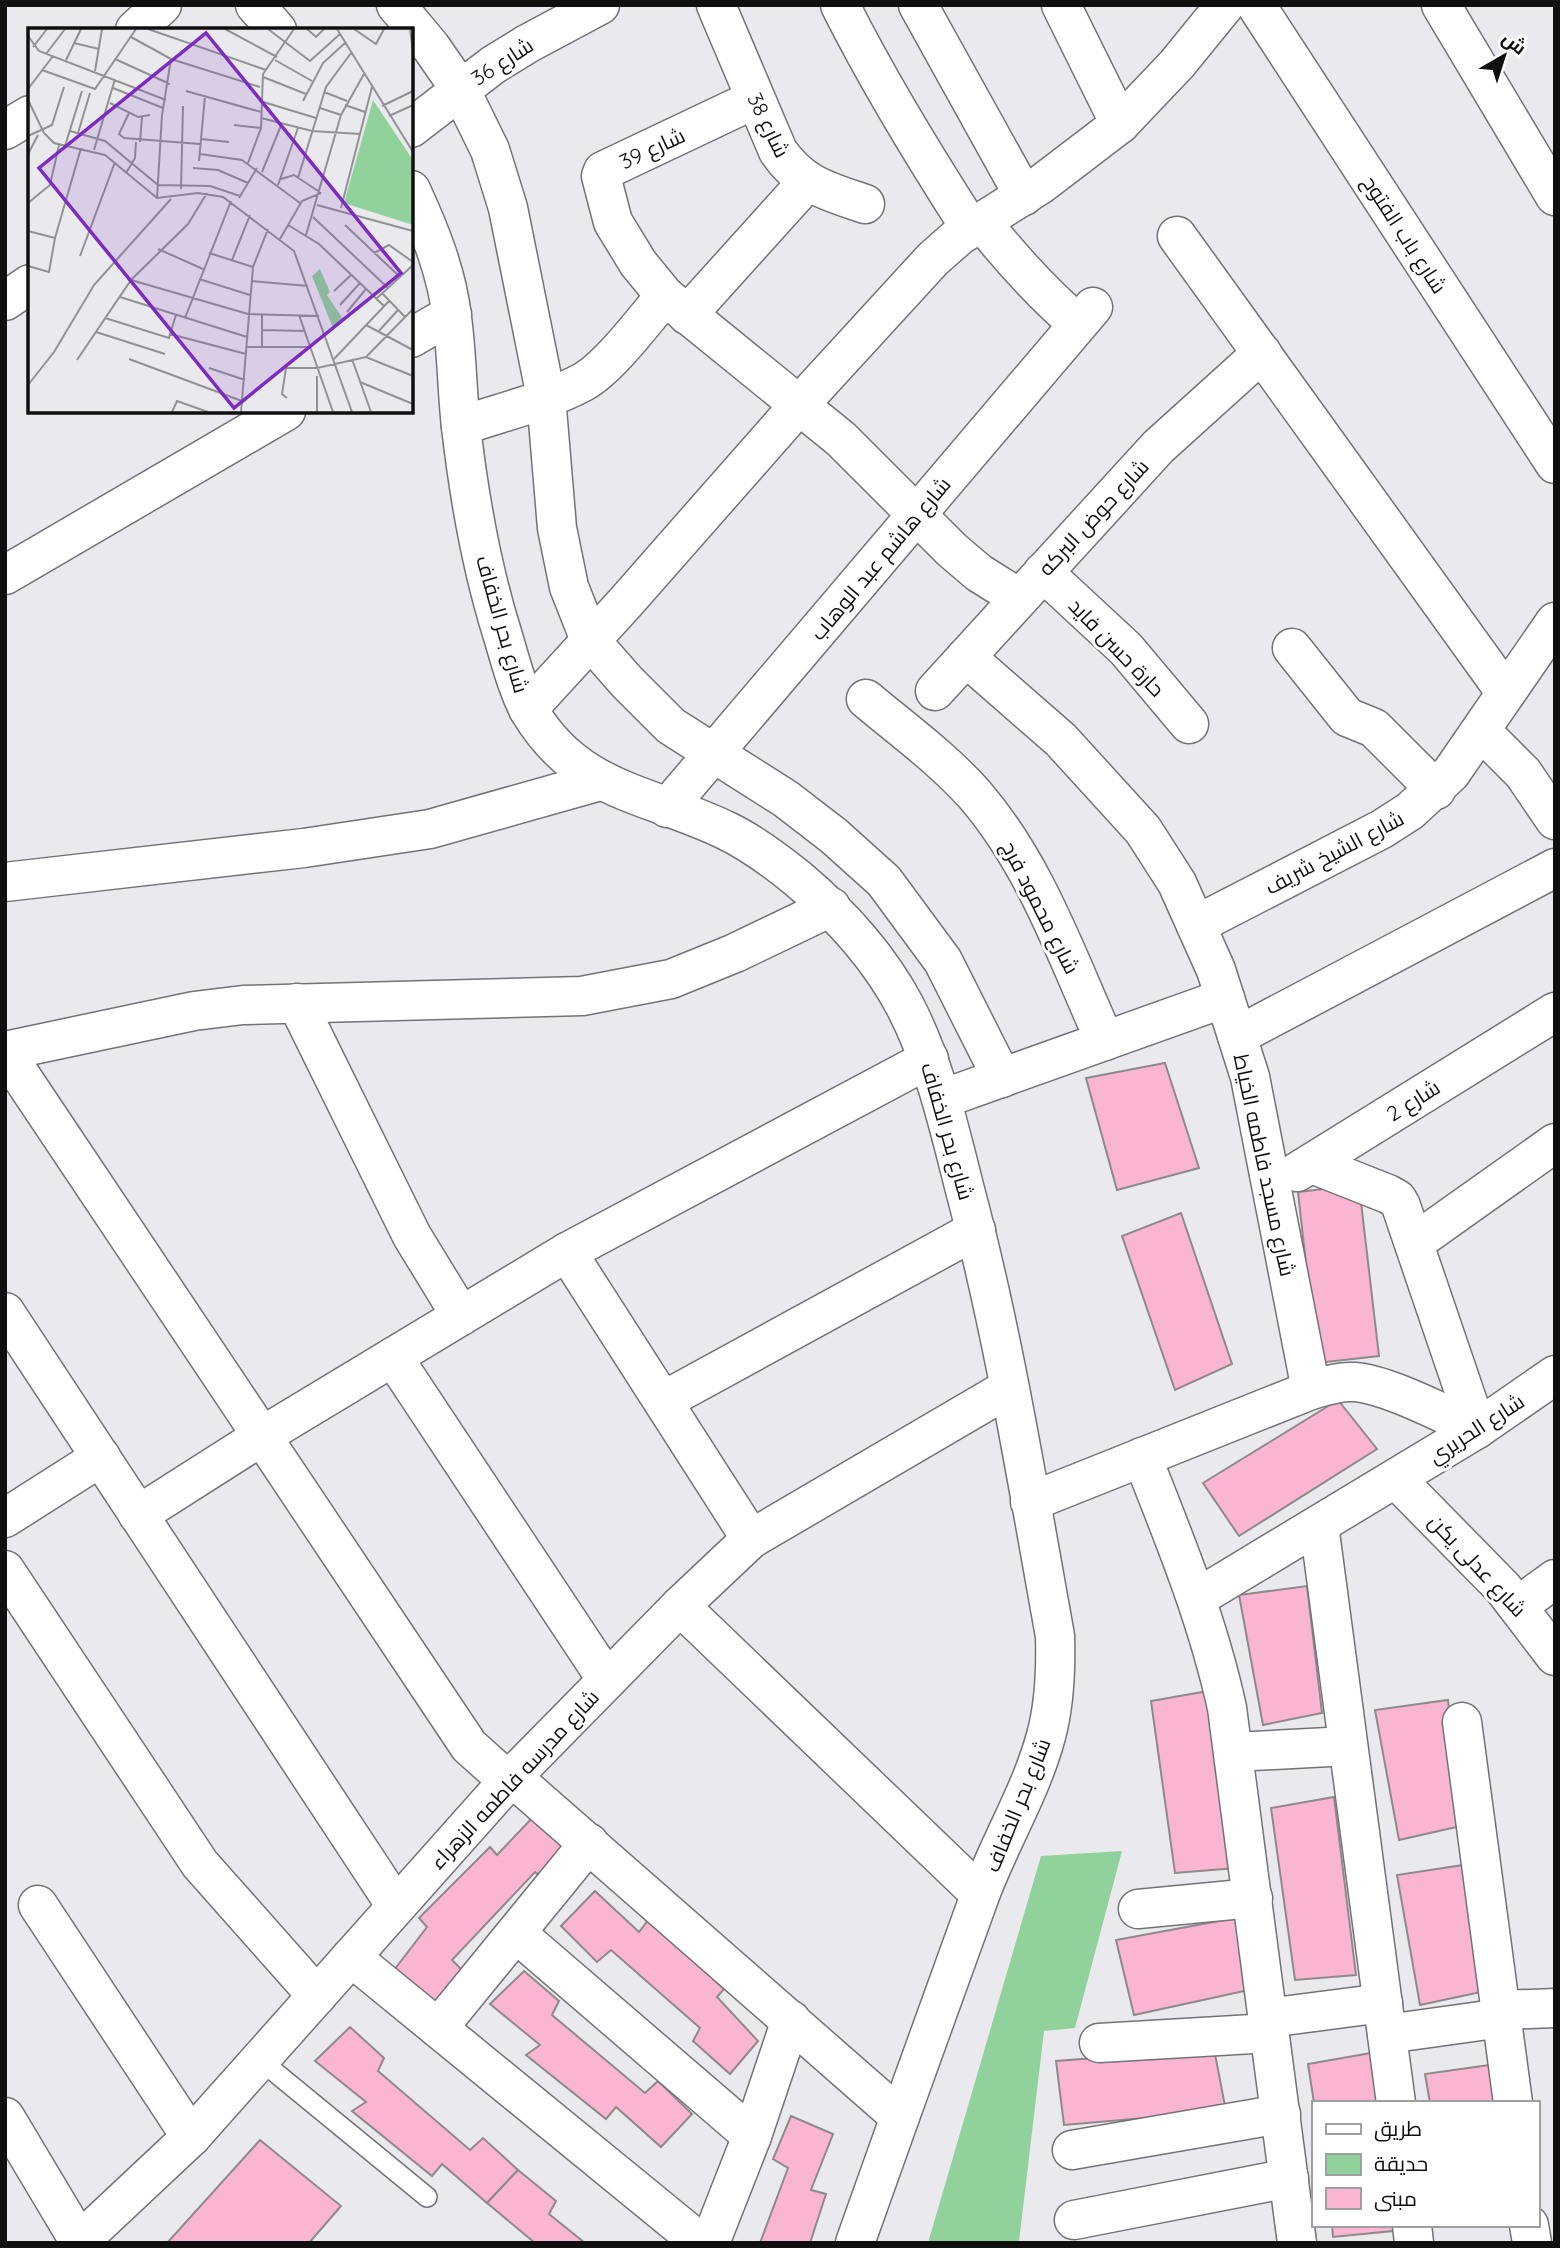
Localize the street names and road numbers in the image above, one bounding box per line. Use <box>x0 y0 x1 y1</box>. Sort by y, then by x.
street label: شارع 36 <box>466 31 539 92</box>
street label: شارع 38 <box>740 88 796 162</box>
street label: شارع 39 <box>615 122 690 176</box>
street label: شارع باب الفتوح <box>1355 170 1453 299</box>
street label: شارع حوض البركه <box>1032 453 1155 582</box>
street label: شارع هاشم عبد الوهاب <box>804 471 957 646</box>
street label: شارع بحر الخفاف <box>469 552 535 696</box>
street label: حارة حسن فايد <box>1063 592 1170 702</box>
street label: شارع الشيخ شريف <box>1260 804 1409 901</box>
street label: شارع محمود فرج <box>994 836 1086 979</box>
street label: شارع مسجد فاطمه الخياط <box>1227 1051 1301 1279</box>
street label: شارع بحر الخفاف <box>914 1059 980 1203</box>
street label: شارع 2 <box>1381 1074 1446 1128</box>
street label: شارع الحريري <box>1423 1387 1531 1472</box>
street label: شارع عدلى يكن <box>1422 1508 1532 1623</box>
street label: شارع مدرسه فاطمه الزهراء <box>424 1684 606 1876</box>
street label: شارع بحر الخفاف <box>978 1734 1058 1876</box>

